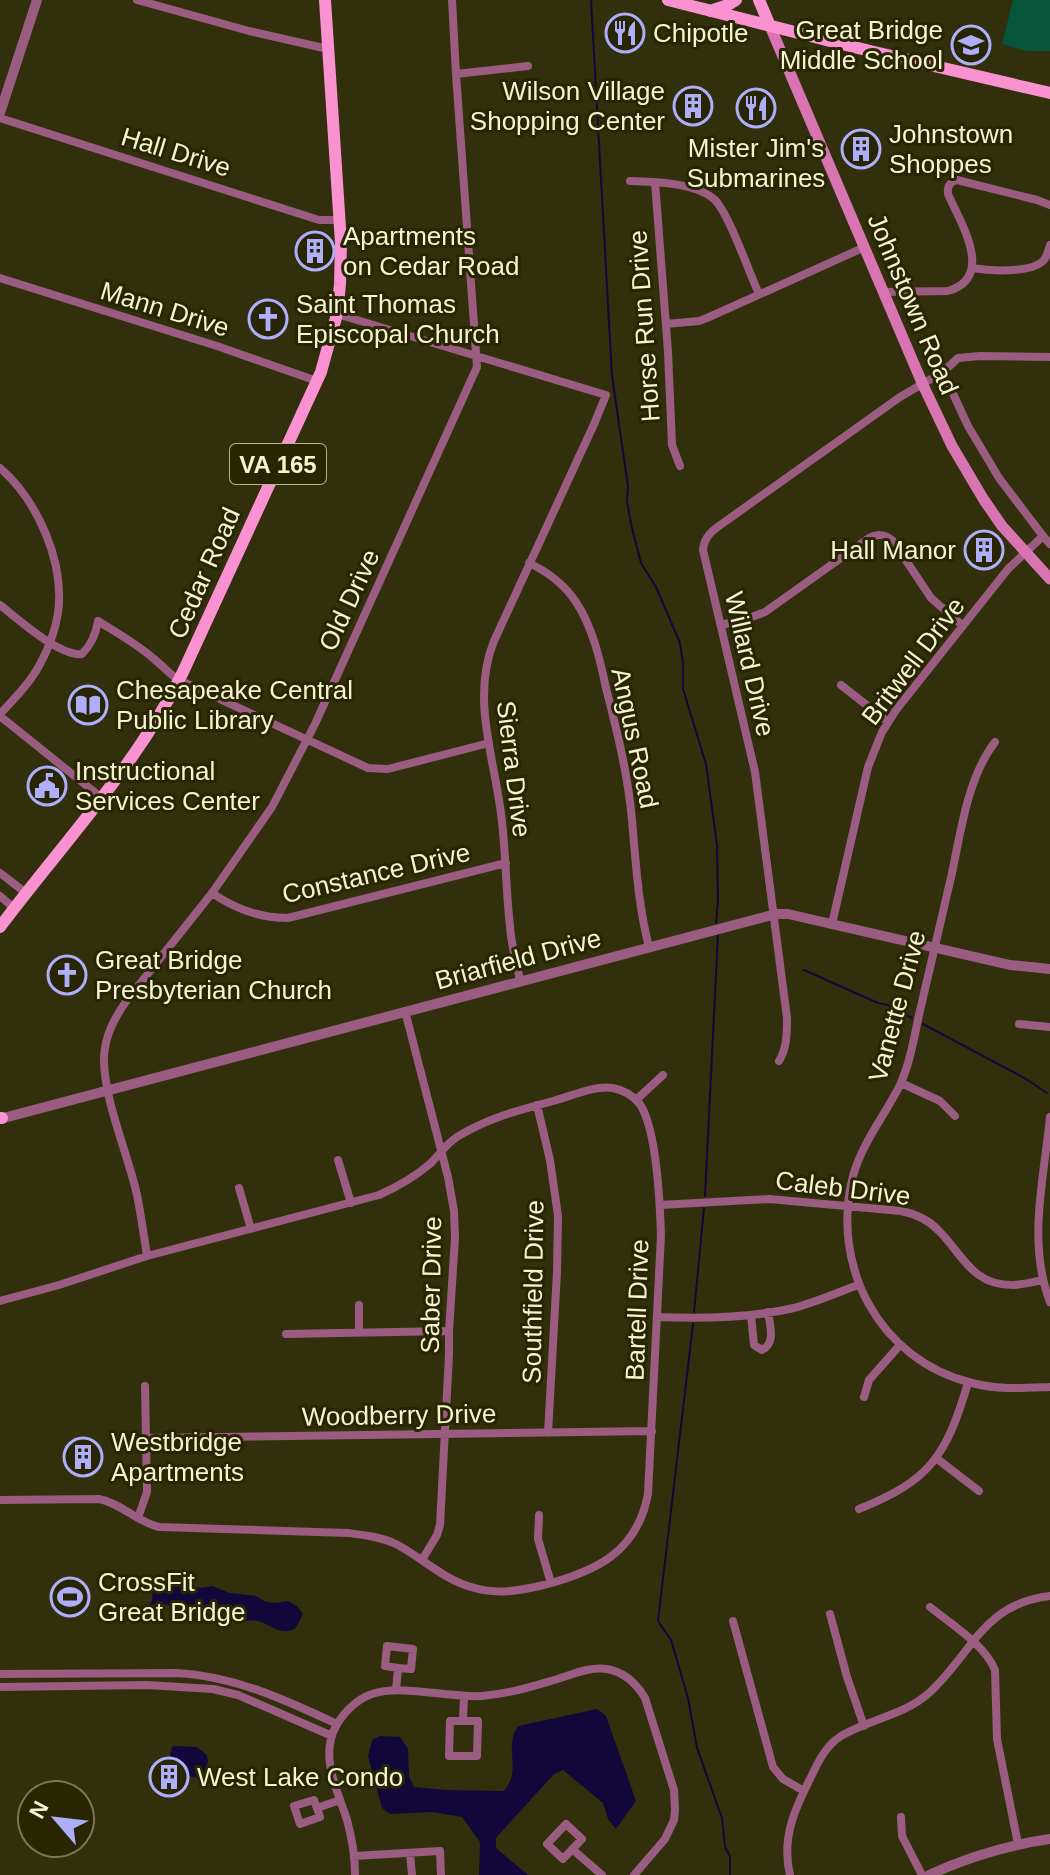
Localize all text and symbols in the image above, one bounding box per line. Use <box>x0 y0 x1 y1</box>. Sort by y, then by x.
restaurant icon: Chipotle <box>604 12 646 54</box>
place label: Great Bridge Middle School <box>780 15 943 75</box>
place label: Chipotle <box>653 18 748 48</box>
school or university icon: Great Bridge Middle School <box>950 24 992 66</box>
place label: Wilson Village Shopping Center <box>470 76 665 136</box>
building icon: Wilson Village Shopping Center <box>672 85 714 127</box>
restaurant icon: Mister Jim's Submarines <box>735 87 777 129</box>
place label: Johnstown Shoppes <box>889 119 1013 179</box>
street label: Hall Drive <box>118 121 234 183</box>
building icon: Johnstown Shoppes <box>840 128 882 170</box>
place label: Mister Jim's Submarines <box>687 133 825 193</box>
street label: Johnstown Road <box>861 209 965 399</box>
place label: Apartments on Cedar Road <box>343 221 519 281</box>
street label: Horse Run Drive <box>622 229 666 423</box>
building icon: Apartments on Cedar Road <box>294 230 336 272</box>
street label: Mann Drive <box>97 275 233 343</box>
place label: Saint Thomas Episcopal Church <box>296 289 500 349</box>
church icon: Saint Thomas Episcopal Church <box>247 298 289 340</box>
road number: VA 165 <box>230 444 326 484</box>
street label: Cedar Road <box>162 503 246 643</box>
building icon: Hall Manor <box>963 529 1005 571</box>
place label: Hall Manor <box>830 535 956 565</box>
street label: Old Drive <box>313 545 385 655</box>
street label: Willard Drive <box>719 589 781 739</box>
street label: Britwell Drive <box>855 591 971 731</box>
street label: Angus Road <box>605 665 665 811</box>
place label: Chesapeake Central Public Library <box>116 675 353 735</box>
library icon: Chesapeake Central Public Library <box>67 684 109 726</box>
street label: Sierra Drive <box>491 699 537 839</box>
place label: Instructional Services Center <box>75 756 260 816</box>
public building icon: Instructional Services Center <box>26 765 68 807</box>
street label: Constance Drive <box>279 837 473 909</box>
street label: Briarfield Drive <box>432 922 604 996</box>
street label: Vanette Drive <box>862 927 932 1085</box>
place label: Great Bridge Presbyterian Church <box>95 945 332 1005</box>
church icon: Great Bridge Presbyterian Church <box>46 954 88 996</box>
street label: Caleb Drive <box>774 1165 912 1211</box>
street label: Southfield Drive <box>516 1200 550 1384</box>
street label: Saber Drive <box>415 1216 447 1354</box>
street label: Bartell Drive <box>620 1239 654 1381</box>
street label: Woodberry Drive <box>301 1398 497 1432</box>
place label: Westbridge Apartments <box>111 1427 244 1487</box>
building icon: Westbridge Apartments <box>62 1436 104 1478</box>
place label: CrossFit Great Bridge <box>98 1567 245 1627</box>
sports icon: CrossFit Great Bridge <box>49 1576 91 1618</box>
building icon: West Lake Condo <box>148 1756 190 1798</box>
place label: West Lake Condo <box>197 1762 403 1792</box>
north arrow <box>16 1779 96 1859</box>
text: N <box>24 1797 54 1823</box>

